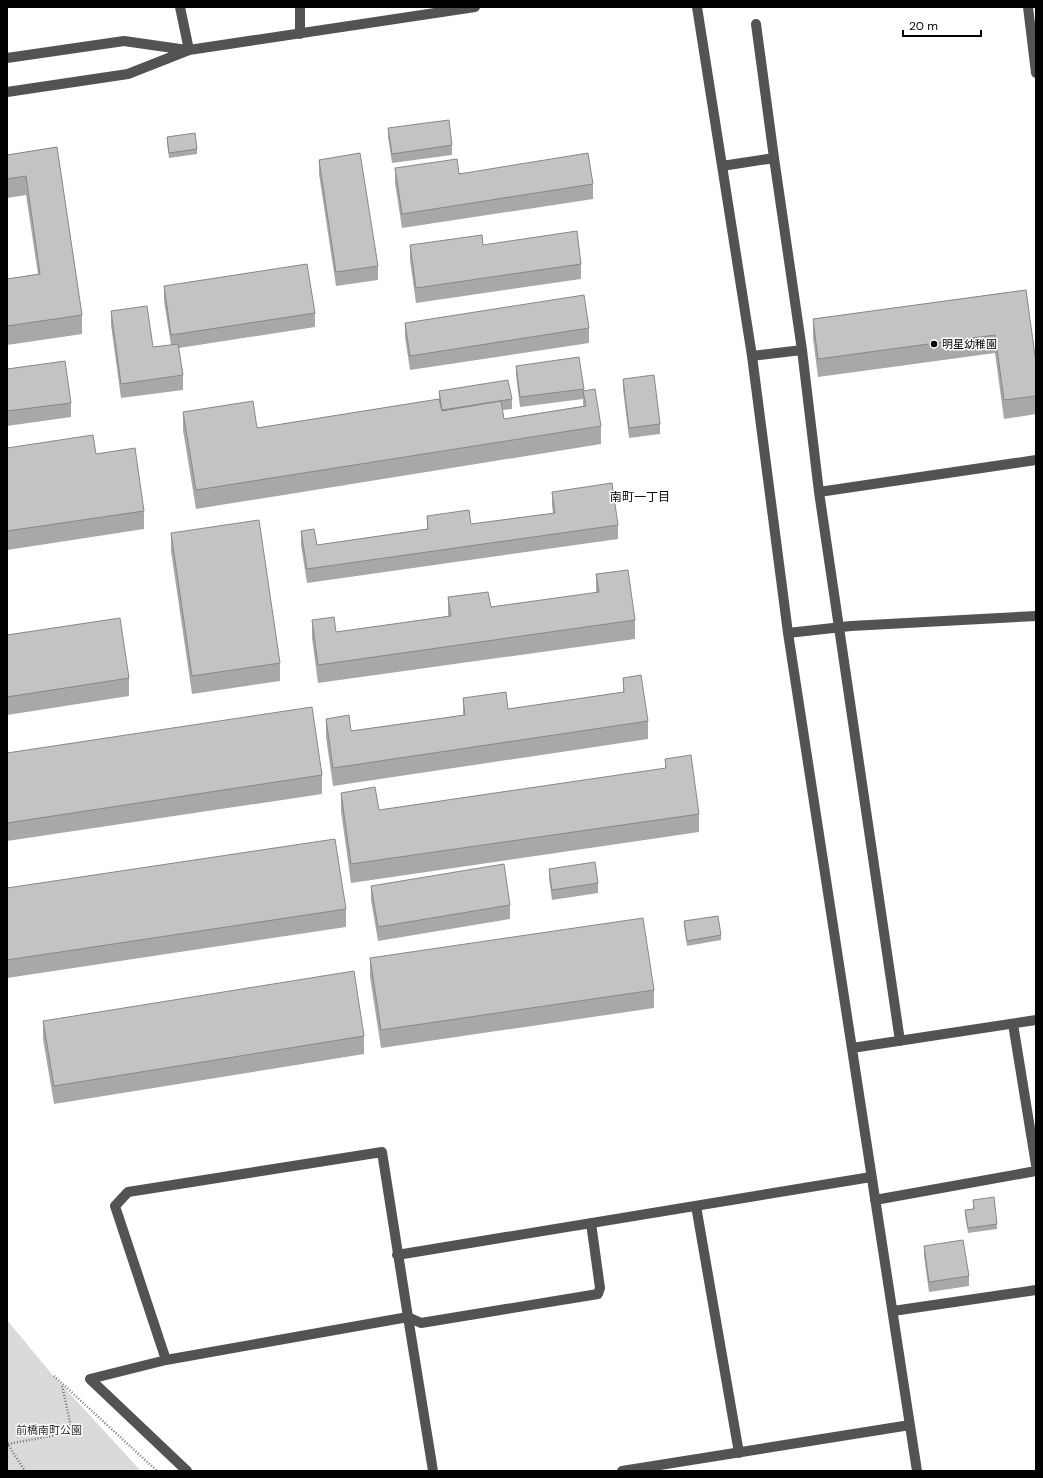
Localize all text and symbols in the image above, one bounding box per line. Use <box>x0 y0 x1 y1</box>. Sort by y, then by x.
scale bar <box>903 12 981 38</box>
text: 20 m <box>909 18 938 34</box>
place label: 明星幼稚園 <box>942 337 997 351</box>
marker: 明星幼稚園 <box>929 339 939 349</box>
district label: 南町一丁目 <box>610 489 670 505</box>
park label: 前橋南町公園 <box>16 1423 82 1437</box>

